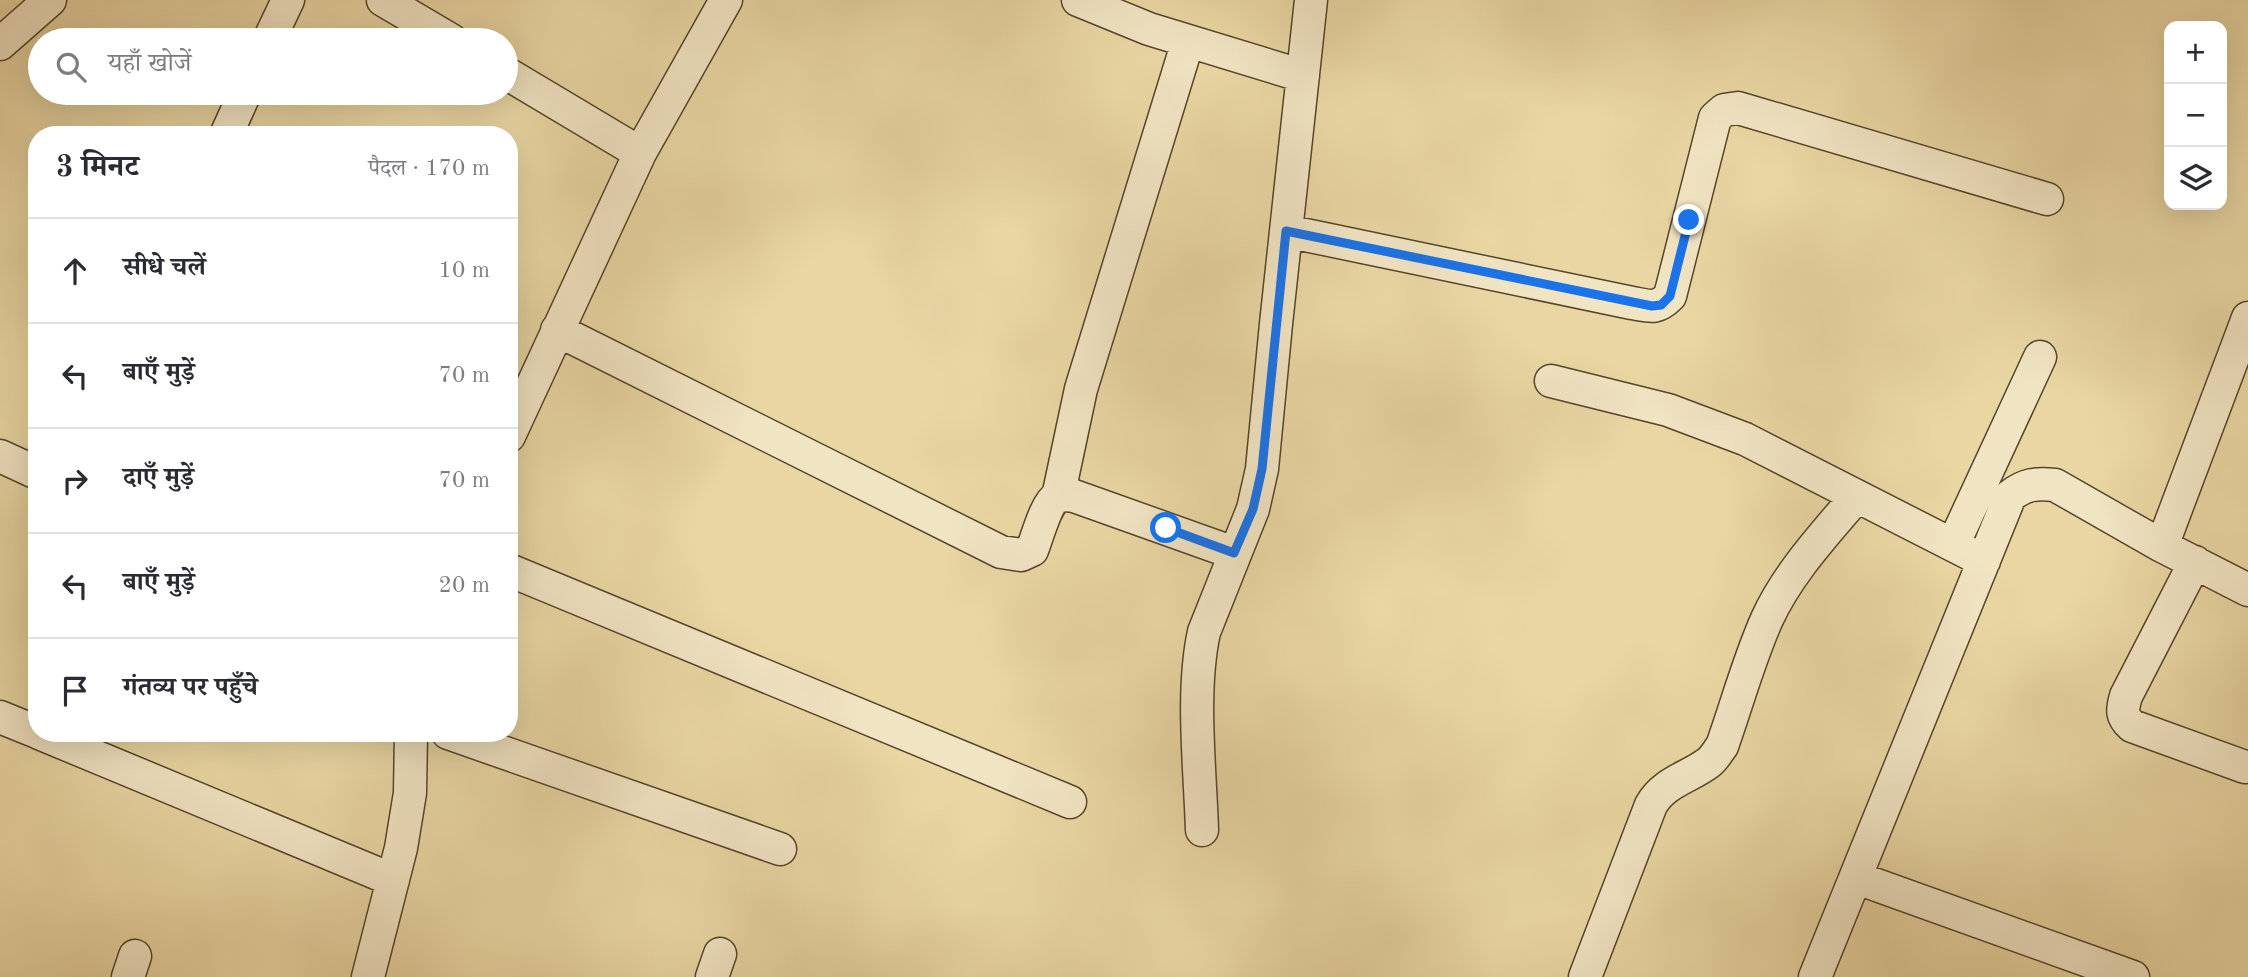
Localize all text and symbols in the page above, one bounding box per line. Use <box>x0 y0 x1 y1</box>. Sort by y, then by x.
map controls <box>2164 21 2227 210</box>
button: + <box>2164 21 2227 84</box>
search box <box>28 28 518 105</box>
icon: search <box>52 48 90 86</box>
text: यहाँ खोजें <box>108 51 191 77</box>
button: − <box>2164 84 2227 147</box>
button: layers <box>2164 147 2227 210</box>
text: 3 मिनट <box>56 153 139 183</box>
text: पैदल · 170 m <box>368 157 490 180</box>
route end <box>1673 204 1704 235</box>
icon: ahead <box>56 252 94 290</box>
text: सीधे चलें <box>123 255 206 281</box>
text: 10 m <box>439 259 490 282</box>
icon: left <box>56 357 94 395</box>
text: बाएँ मुड़ें <box>123 360 195 386</box>
text: 70 m <box>439 364 490 387</box>
icon: right <box>56 462 94 500</box>
text: दाएँ मुड़ें <box>123 465 194 491</box>
text: 70 m <box>439 469 490 492</box>
route start <box>1150 512 1181 543</box>
icon: left <box>56 567 94 605</box>
text: बाएँ मुड़ें <box>123 570 195 596</box>
text: 20 m <box>439 574 490 597</box>
icon: arrive <box>56 672 94 710</box>
text: गंतव्य पर पहुँचे <box>123 675 258 701</box>

